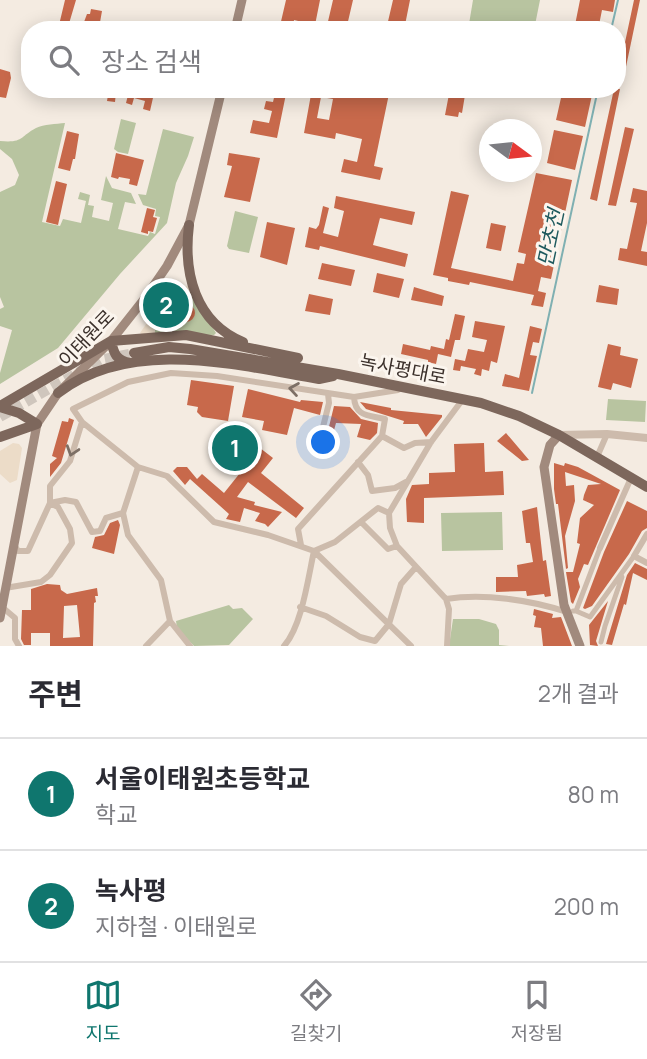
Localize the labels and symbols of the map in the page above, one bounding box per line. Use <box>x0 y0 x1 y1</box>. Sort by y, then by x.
north arrow <box>479 119 542 182</box>
water label: 만초천 <box>530 204 570 269</box>
pin: 2 <box>143 279 189 331</box>
street label: 이태원로 <box>52 304 120 372</box>
street label: 녹사평대로 <box>358 348 448 390</box>
one-way arrow <box>288 381 300 396</box>
pin: 1 <box>212 422 258 474</box>
your location <box>306 425 340 459</box>
one-way arrow <box>66 445 81 457</box>

